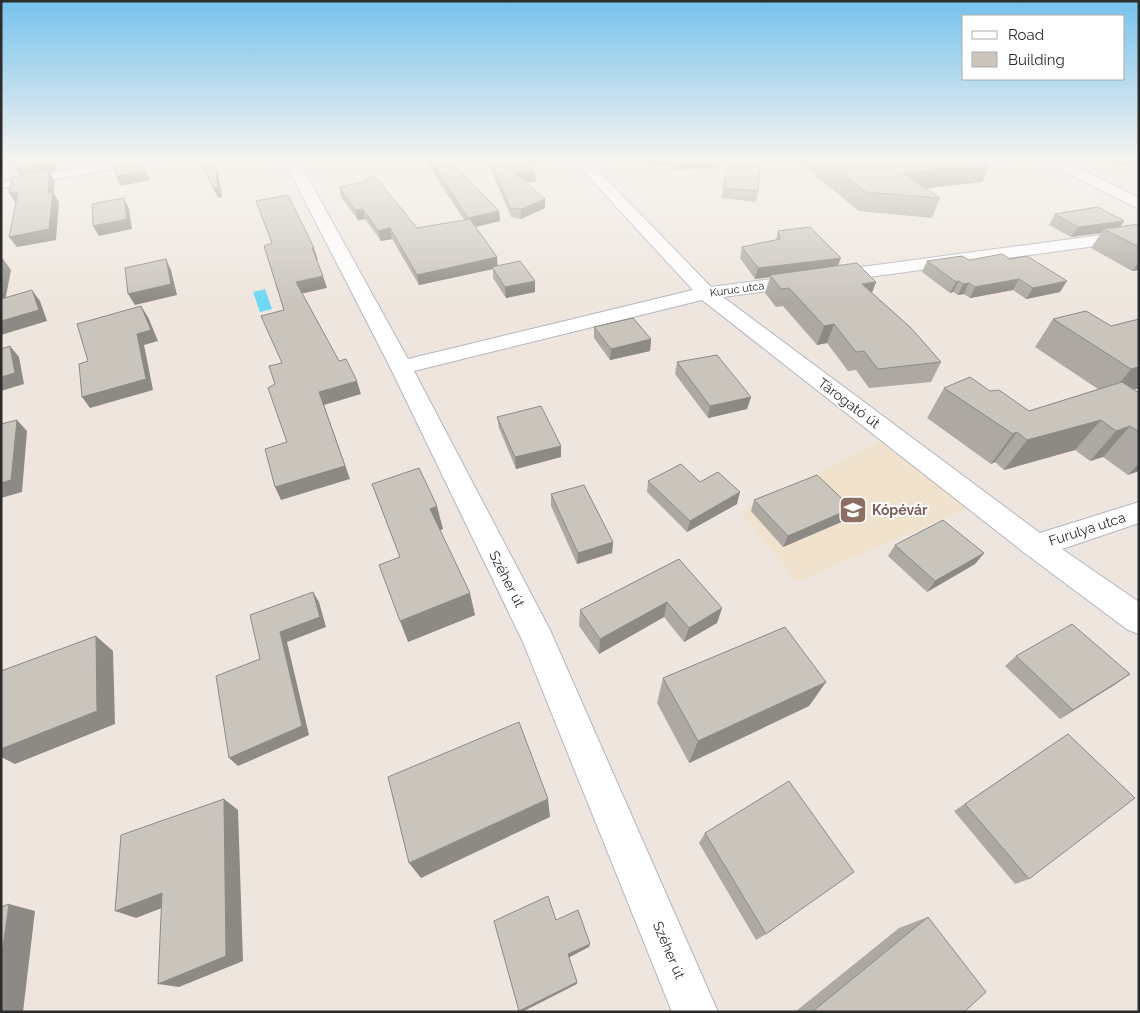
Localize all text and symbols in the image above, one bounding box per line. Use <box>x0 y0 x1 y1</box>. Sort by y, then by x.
legend <box>962 15 1125 80</box>
text: Road <box>1008 26 1044 44</box>
text: Building <box>1008 51 1065 69</box>
street label: Kuruc utca <box>709 279 765 300</box>
street label: Tárogató út <box>815 375 883 432</box>
school or university icon: Kópévár <box>838 495 868 525</box>
place label: Kópévár <box>872 502 928 518</box>
street label: Furulya utca <box>1047 509 1127 549</box>
street label: Széher út <box>486 548 528 610</box>
street label: Széher út <box>650 919 688 981</box>

